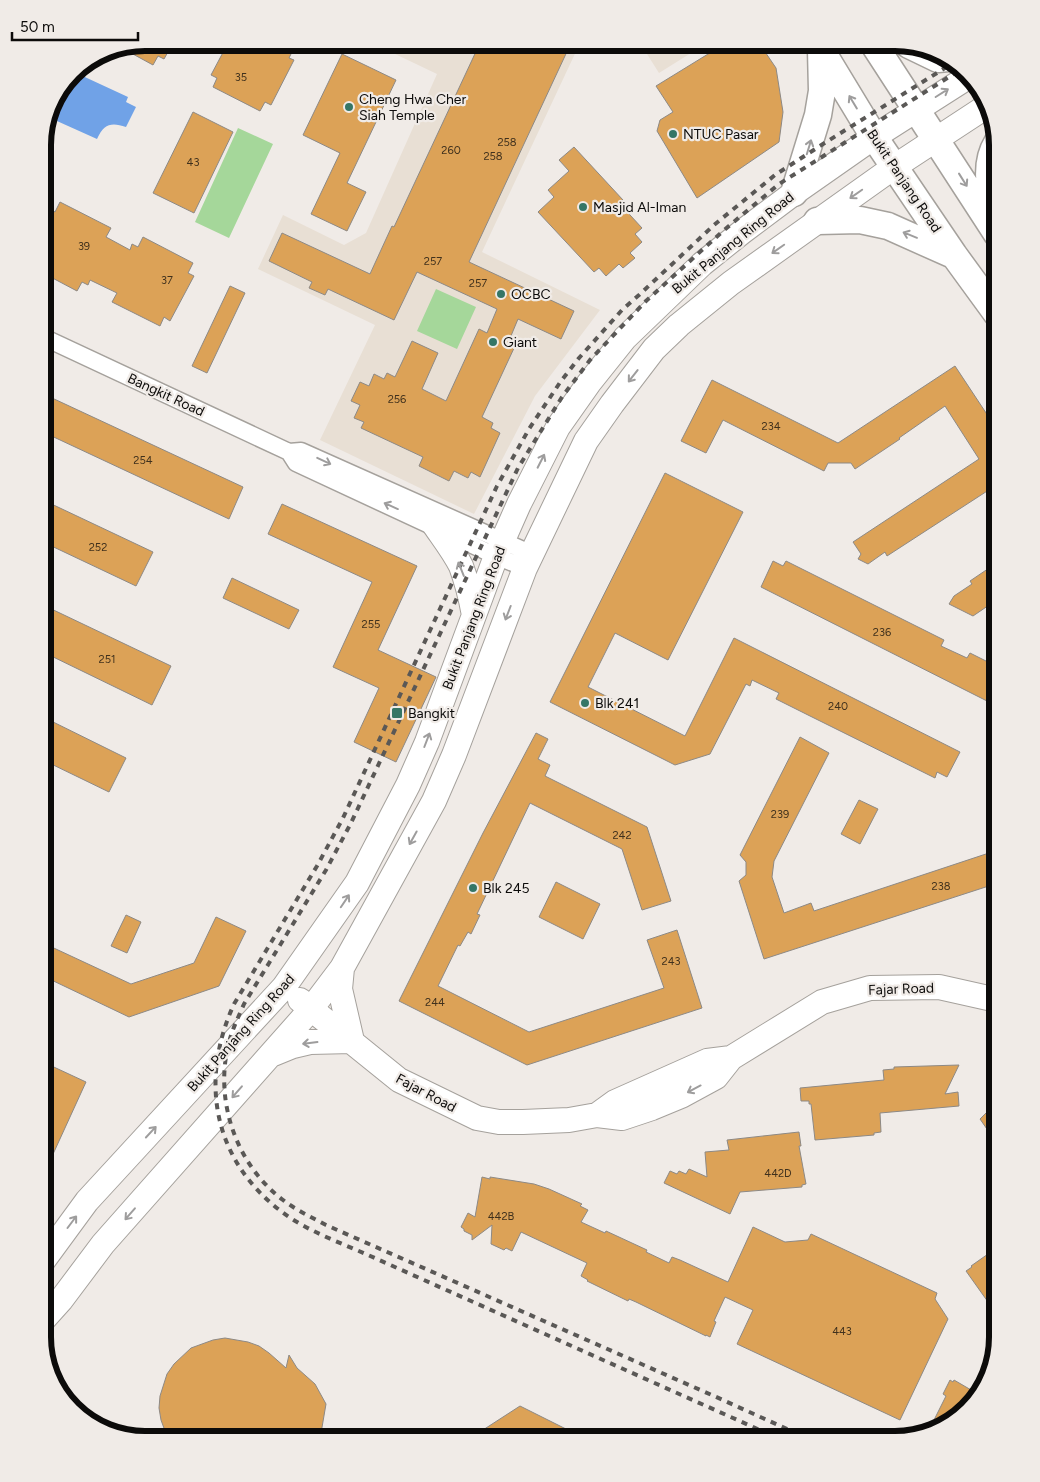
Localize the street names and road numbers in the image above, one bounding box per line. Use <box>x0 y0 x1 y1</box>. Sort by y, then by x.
street label: Bukit Panjang Road <box>863 126 945 236</box>
street label: Bukit Panjang Ring Road <box>669 189 797 297</box>
street label: Bangkit Road <box>125 370 207 420</box>
street label: Bukit Panjang Ring Road <box>439 544 509 692</box>
street label: Bukit Panjang Ring Road <box>184 971 298 1095</box>
street label: Fajar Road <box>868 979 934 999</box>
street label: Fajar Road <box>393 1070 459 1116</box>

